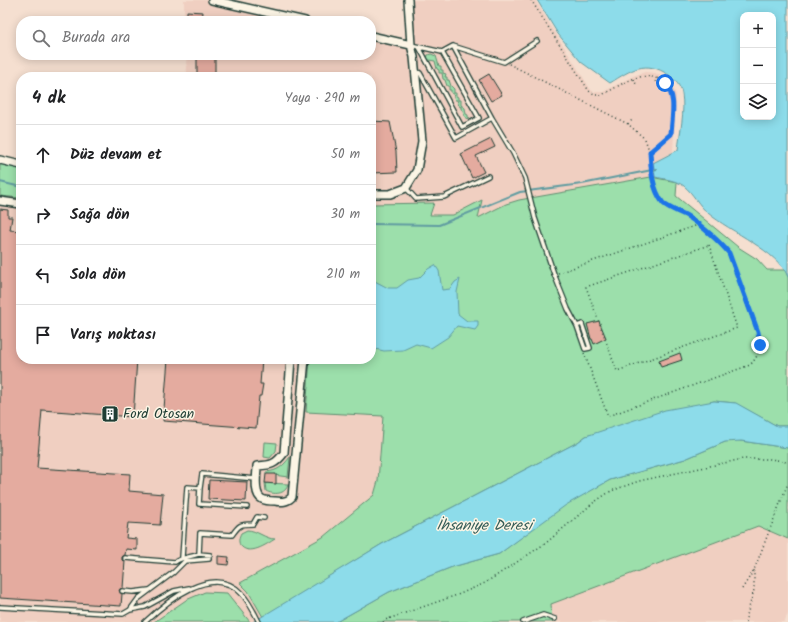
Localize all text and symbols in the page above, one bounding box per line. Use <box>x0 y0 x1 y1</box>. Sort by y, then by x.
map controls <box>740 12 776 120</box>
button: + <box>740 12 776 48</box>
search box <box>16 16 376 60</box>
text: Burada ara <box>62 26 130 50</box>
icon: search <box>30 27 52 49</box>
button: − <box>740 48 776 84</box>
route start <box>656 74 674 92</box>
button: layers <box>740 84 776 120</box>
text: 4 dk <box>32 85 65 112</box>
text: Yaya · 290 m <box>285 88 360 109</box>
text: Düz devam et <box>70 143 162 167</box>
icon: ahead <box>32 144 54 166</box>
text: 50 m <box>331 144 360 165</box>
text: Sağa dön <box>70 203 130 227</box>
icon: right <box>32 204 54 226</box>
text: 30 m <box>331 204 360 225</box>
text: Sola dön <box>70 263 126 287</box>
icon: left <box>32 264 54 286</box>
text: 210 m <box>326 264 360 285</box>
text: Varış noktası <box>70 323 156 347</box>
icon: arrive <box>32 324 54 346</box>
route end <box>751 336 769 354</box>
place label: Ford Otosan <box>123 403 194 425</box>
building icon: Ford Otosan <box>100 404 120 424</box>
water label: İhsaniye Deresi <box>436 514 535 538</box>

